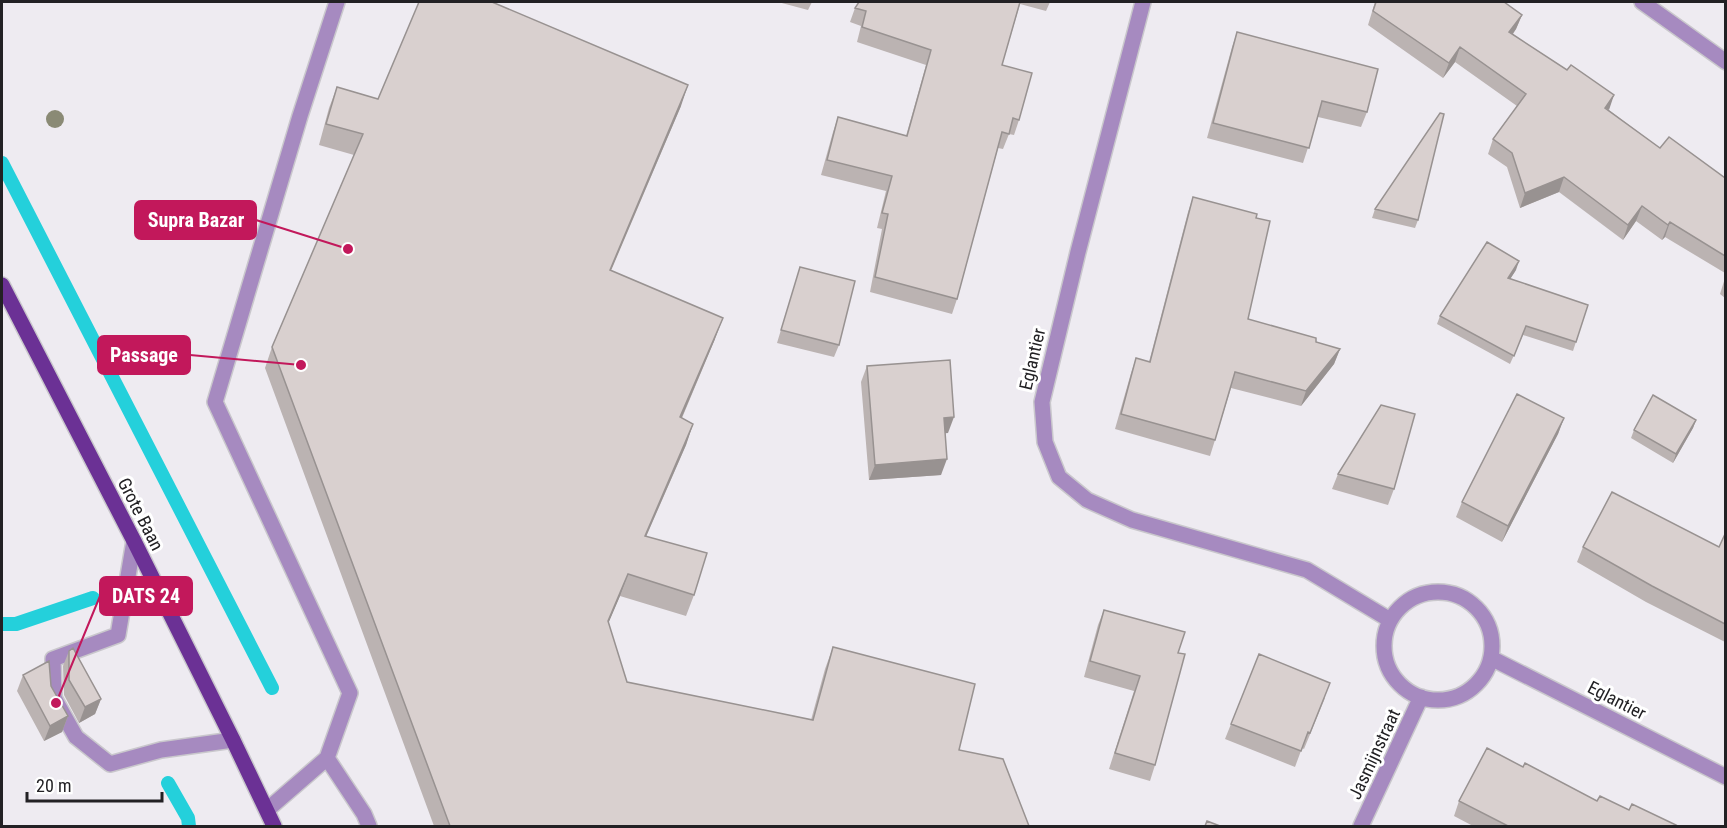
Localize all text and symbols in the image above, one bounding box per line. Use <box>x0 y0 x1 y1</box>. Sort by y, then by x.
callout: Supra Bazar <box>135 201 256 239</box>
text: Supra Bazar <box>148 208 245 232</box>
street label: Eglantier <box>1015 326 1049 392</box>
callout: Passage <box>98 336 190 374</box>
text: Passage <box>110 343 178 367</box>
street label: Grote Baan <box>114 474 168 554</box>
callout: DATS 24 <box>100 577 192 615</box>
text: DATS 24 <box>112 584 180 608</box>
street label: Eglantier <box>1584 676 1650 724</box>
street label: Jasmijnstraat <box>1344 706 1404 802</box>
scale bar <box>27 765 162 803</box>
text: 20 m <box>36 775 71 796</box>

